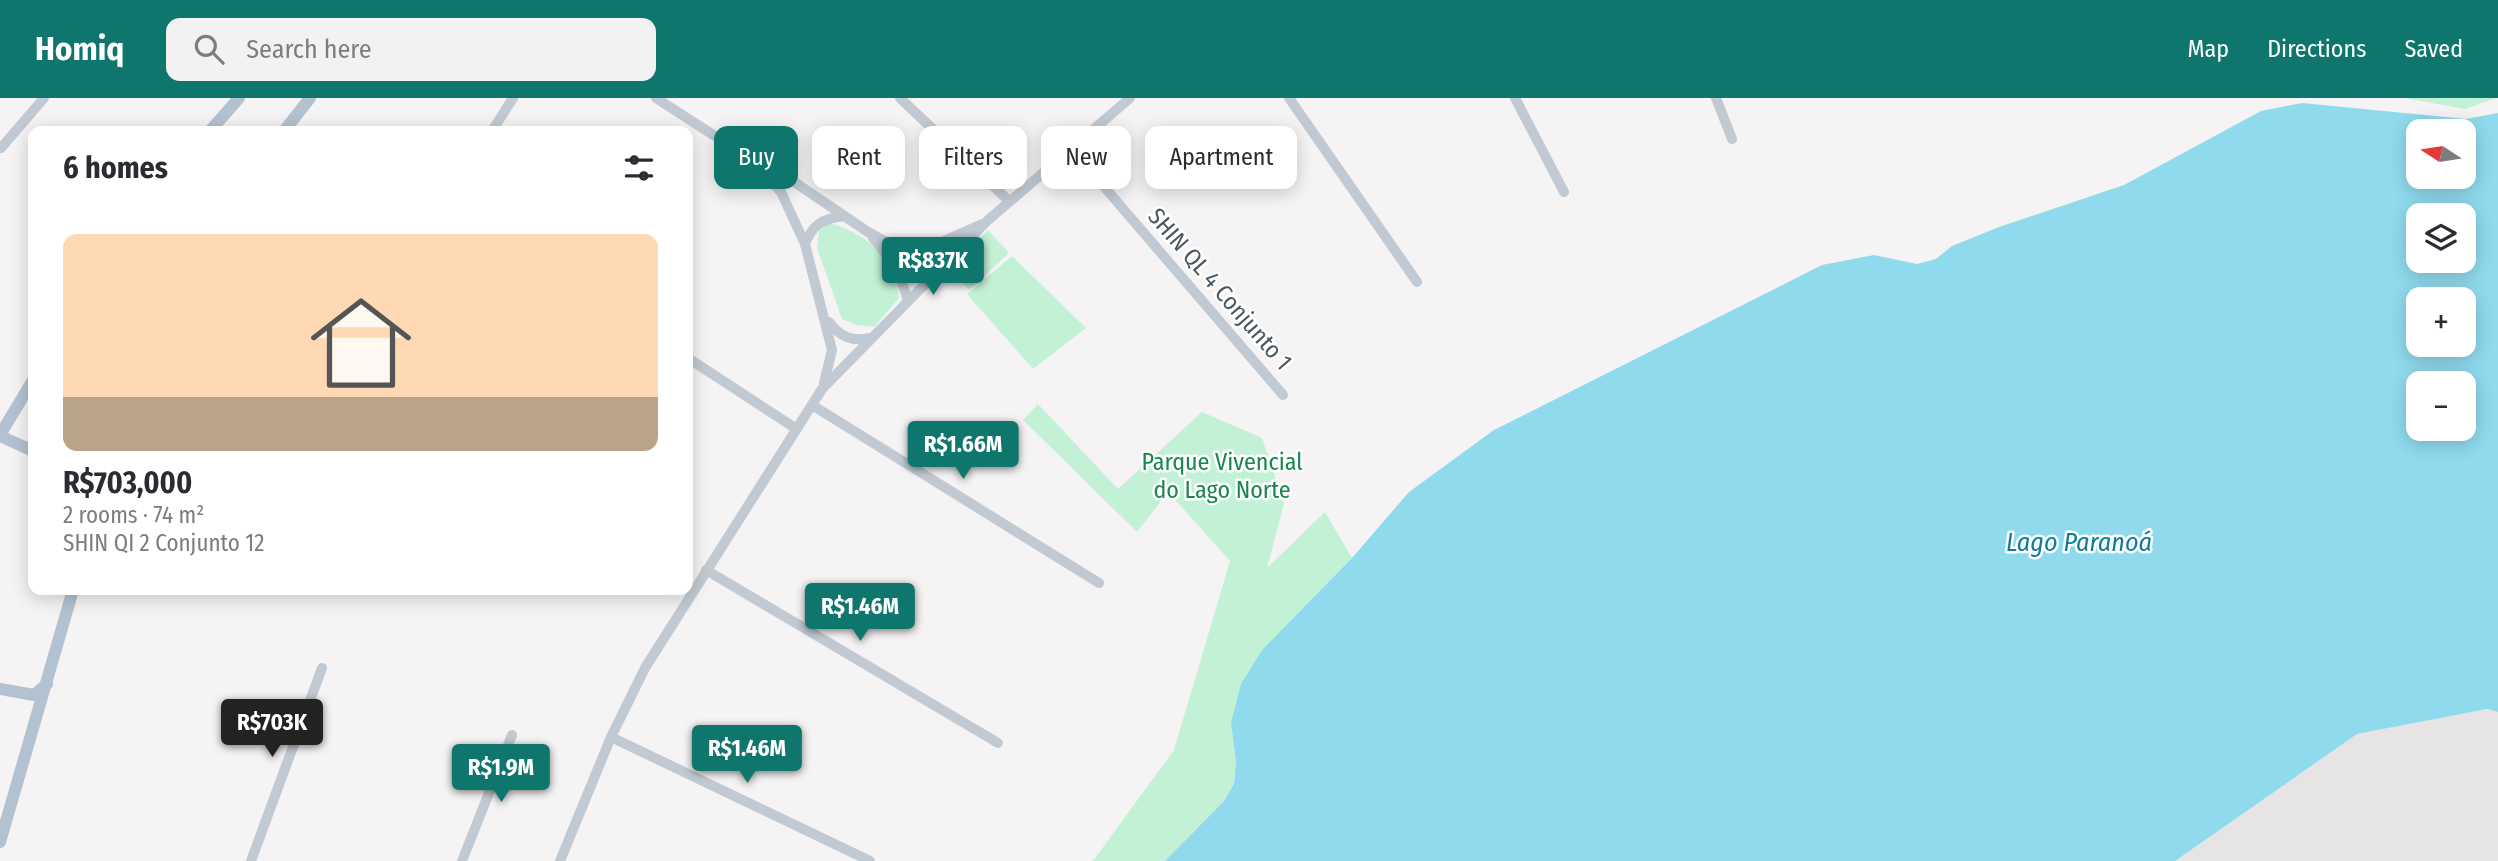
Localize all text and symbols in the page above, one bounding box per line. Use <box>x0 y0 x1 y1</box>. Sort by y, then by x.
search box <box>166 18 656 81</box>
text: Homiq <box>35 29 124 69</box>
icon: search <box>190 30 228 68</box>
text: Search here <box>246 34 371 65</box>
text: Map <box>2188 35 2229 63</box>
text: Directions <box>2267 35 2366 63</box>
text: Saved <box>2404 35 2463 63</box>
north arrow <box>2406 119 2476 189</box>
map controls <box>2406 119 2476 441</box>
chip: Buy <box>714 126 798 189</box>
chip: Rent <box>812 126 905 189</box>
chip: Filters <box>919 126 1027 189</box>
chip: New <box>1041 126 1131 189</box>
chip: Apartment <box>1145 126 1297 189</box>
icon: filters <box>620 149 658 187</box>
text: 6 homes <box>63 150 168 186</box>
street label: SHIN QL 4 Conjunto 1 <box>1142 202 1298 376</box>
button: layers <box>2406 203 2476 273</box>
pin: R$837K <box>876 238 990 297</box>
text: R$837K <box>898 246 968 274</box>
icon: home <box>298 280 424 406</box>
button: + <box>2406 287 2476 357</box>
button: − <box>2406 371 2476 441</box>
pin: R$1.66M <box>898 422 1028 481</box>
text: R$1.66M <box>924 430 1002 458</box>
park label: Parque Vivencial do Lago Norte <box>1141 448 1303 504</box>
text: R$703,000 <box>63 465 192 501</box>
text: 2 rooms · 74 m² <box>63 501 204 529</box>
water label: Lago Paranoá <box>2006 527 2152 558</box>
text: SHIN QI 2 Conjunto 12 <box>63 529 264 557</box>
pin: R$1.46M <box>795 584 925 643</box>
text: R$1.46M <box>821 592 899 620</box>
pin: R$703K <box>215 700 329 759</box>
text: R$703K <box>237 708 307 736</box>
pin: R$1.46M <box>682 726 812 785</box>
text: R$1.46M <box>708 734 786 762</box>
pin: R$1.9M <box>444 744 558 804</box>
text: R$1.9M <box>468 753 534 781</box>

